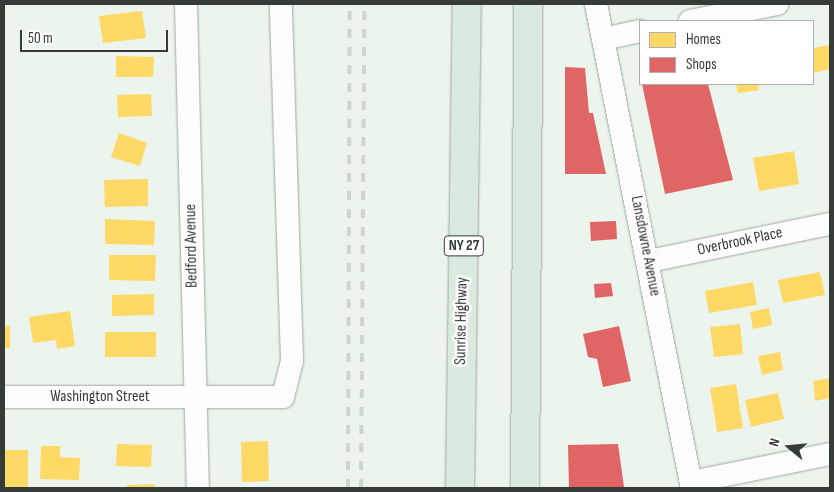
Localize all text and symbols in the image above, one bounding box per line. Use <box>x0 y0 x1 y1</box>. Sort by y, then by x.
scale bar <box>22 20 170 52</box>
legend <box>639 20 814 85</box>
text: 50 m <box>28 29 53 48</box>
text: Homes <box>686 30 721 49</box>
text: Shops <box>686 55 717 74</box>
street label: Lansdowne Avenue <box>626 194 664 298</box>
street label: Bedford Avenue <box>182 204 202 288</box>
street label: Overbrook Place <box>696 224 784 260</box>
road number: NY 27 <box>443 234 485 258</box>
street label: Sunrise Highway <box>452 277 472 365</box>
street label: Washington Street <box>50 387 150 407</box>
north arrow <box>764 422 814 472</box>
text: N <box>765 436 783 449</box>

